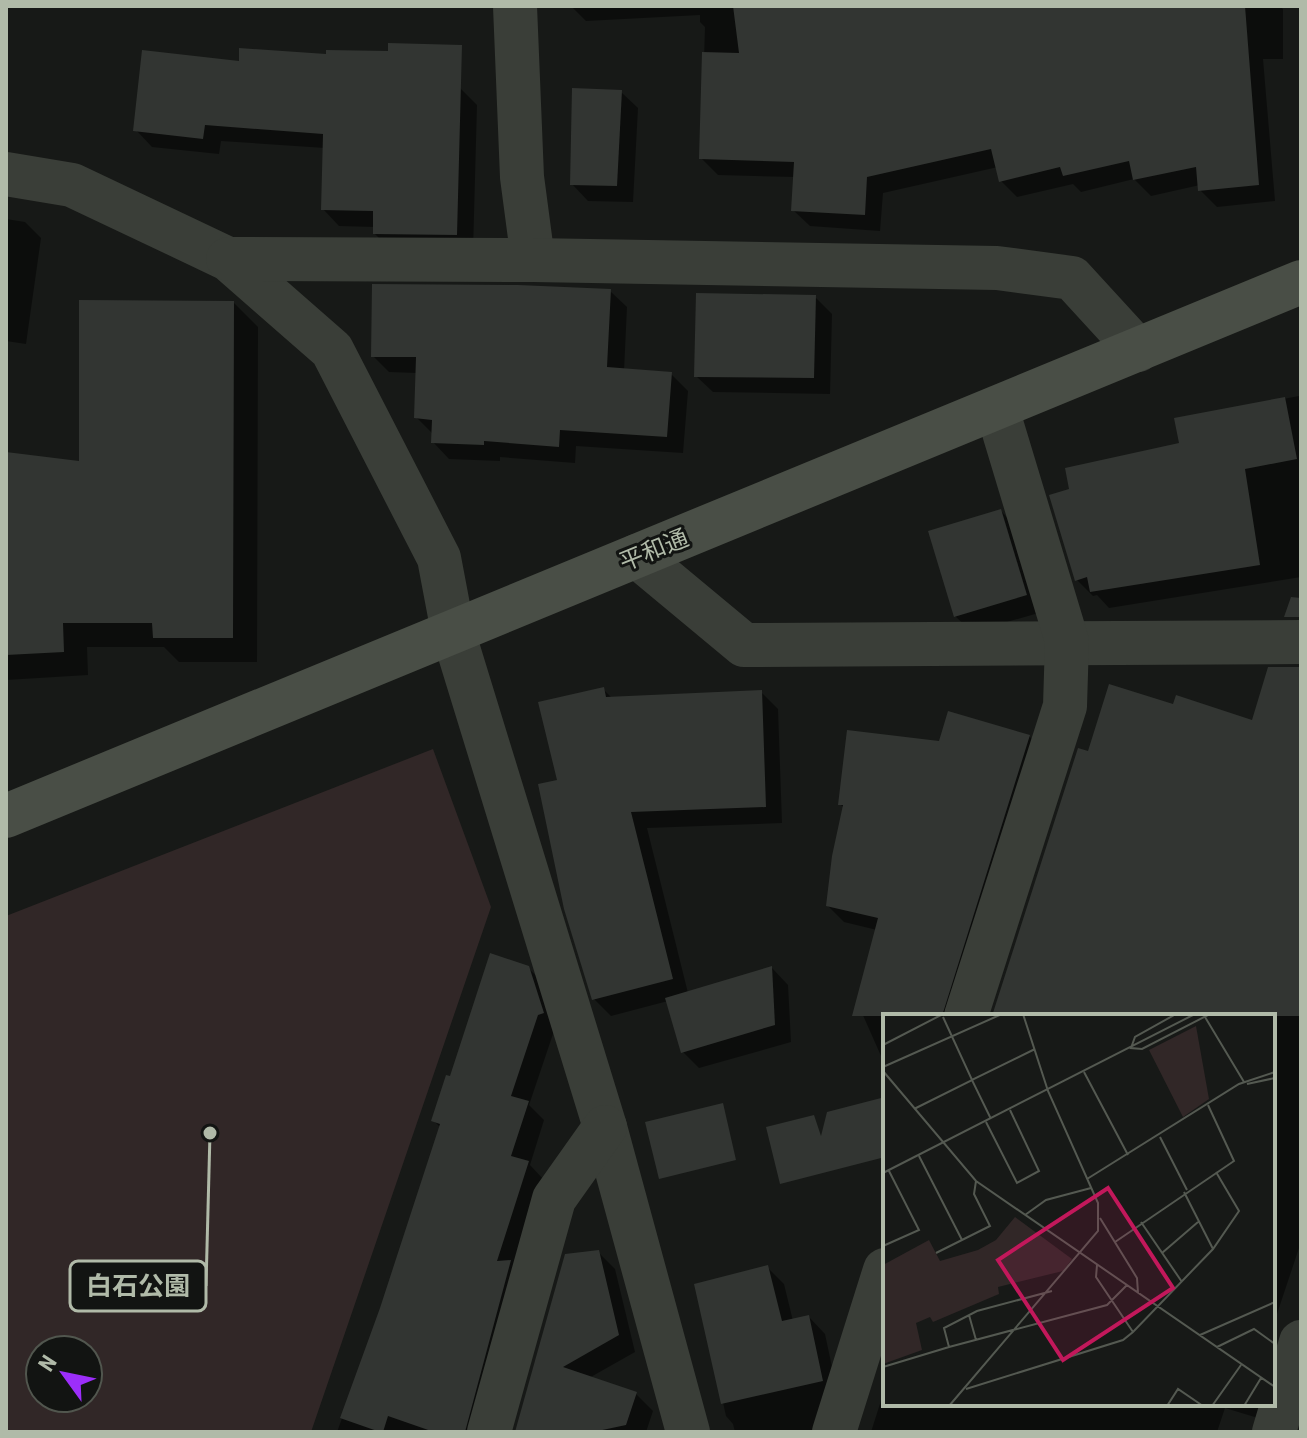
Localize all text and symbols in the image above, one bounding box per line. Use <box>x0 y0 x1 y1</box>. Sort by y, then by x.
street label: 平和通 <box>615 524 693 576</box>
inset map <box>883 1014 1275 1406</box>
callout: 白石公園 <box>70 1261 206 1311</box>
text: 白石公園 <box>86 1271 190 1301</box>
north arrow <box>24 1334 104 1414</box>
text: N <box>33 1351 62 1376</box>

